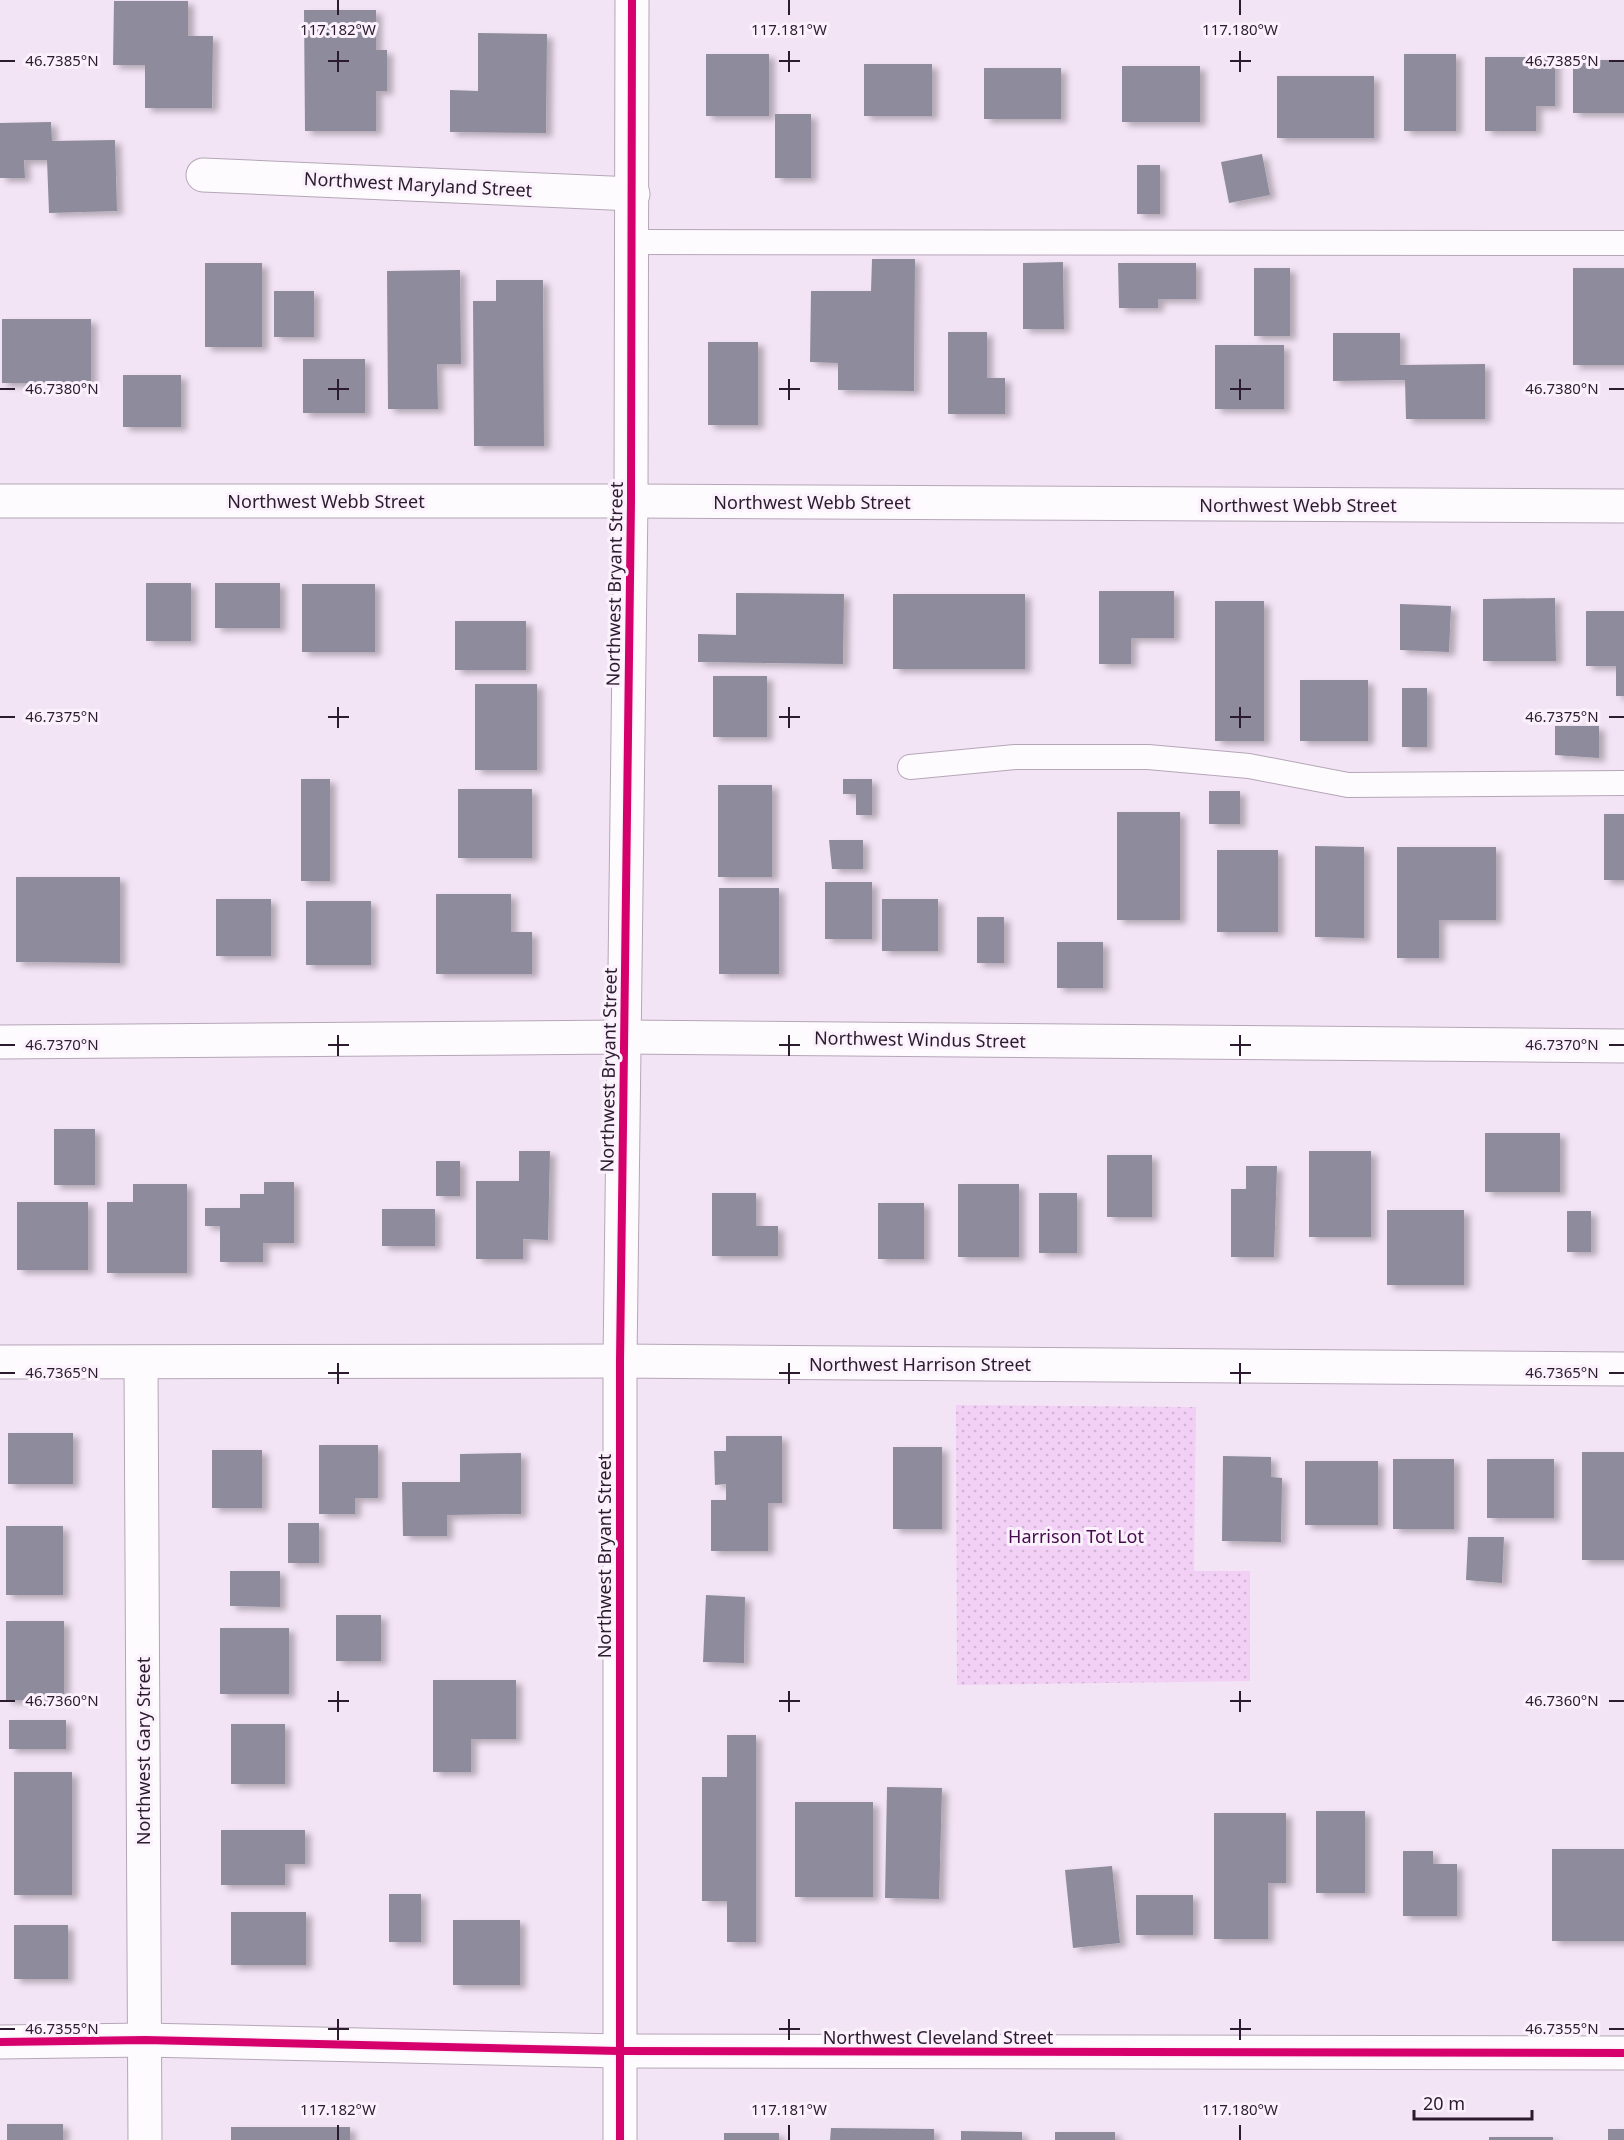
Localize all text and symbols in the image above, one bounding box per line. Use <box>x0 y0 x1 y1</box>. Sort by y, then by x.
text: 117.182°W <box>300 19 376 39</box>
text: 117.181°W <box>751 19 827 39</box>
text: 117.180°W <box>1202 19 1278 39</box>
text: 46.7385°N <box>25 50 99 70</box>
text: 46.7385°N <box>1525 50 1599 70</box>
street label: Northwest Maryland Street <box>303 166 533 202</box>
text: 46.7380°N <box>25 378 99 398</box>
text: 46.7380°N <box>1525 378 1599 398</box>
street label: Northwest Bryant Street <box>600 481 628 687</box>
street label: Northwest Webb Street <box>227 489 425 513</box>
street label: Northwest Webb Street <box>713 490 911 514</box>
street label: Northwest Webb Street <box>1199 493 1397 517</box>
text: 46.7375°N <box>25 706 99 726</box>
text: 46.7375°N <box>1525 706 1599 726</box>
street label: Northwest Bryant Street <box>594 967 622 1173</box>
street label: Northwest Windus Street <box>814 1025 1027 1053</box>
text: 46.7370°N <box>25 1034 99 1054</box>
text: 46.7370°N <box>1525 1034 1599 1054</box>
street label: Northwest Harrison Street <box>809 1352 1032 1376</box>
text: 46.7365°N <box>25 1362 99 1382</box>
text: 46.7365°N <box>1525 1362 1599 1382</box>
street label: Northwest Bryant Street <box>592 1453 616 1658</box>
park label: Harrison Tot Lot <box>1008 1524 1144 1548</box>
street label: Northwest Gary Street <box>131 1656 155 1845</box>
text: 46.7360°N <box>25 1690 99 1710</box>
text: 46.7360°N <box>1525 1690 1599 1710</box>
text: 46.7355°N <box>25 2018 99 2038</box>
text: 46.7355°N <box>1525 2018 1599 2038</box>
street label: Northwest Cleveland Street <box>823 2025 1054 2049</box>
scale bar <box>1414 2083 1532 2121</box>
text: 20 m <box>1423 2091 1465 2115</box>
text: 117.182°W <box>300 2099 376 2119</box>
text: 117.181°W <box>751 2099 827 2119</box>
text: 117.180°W <box>1202 2099 1278 2119</box>

